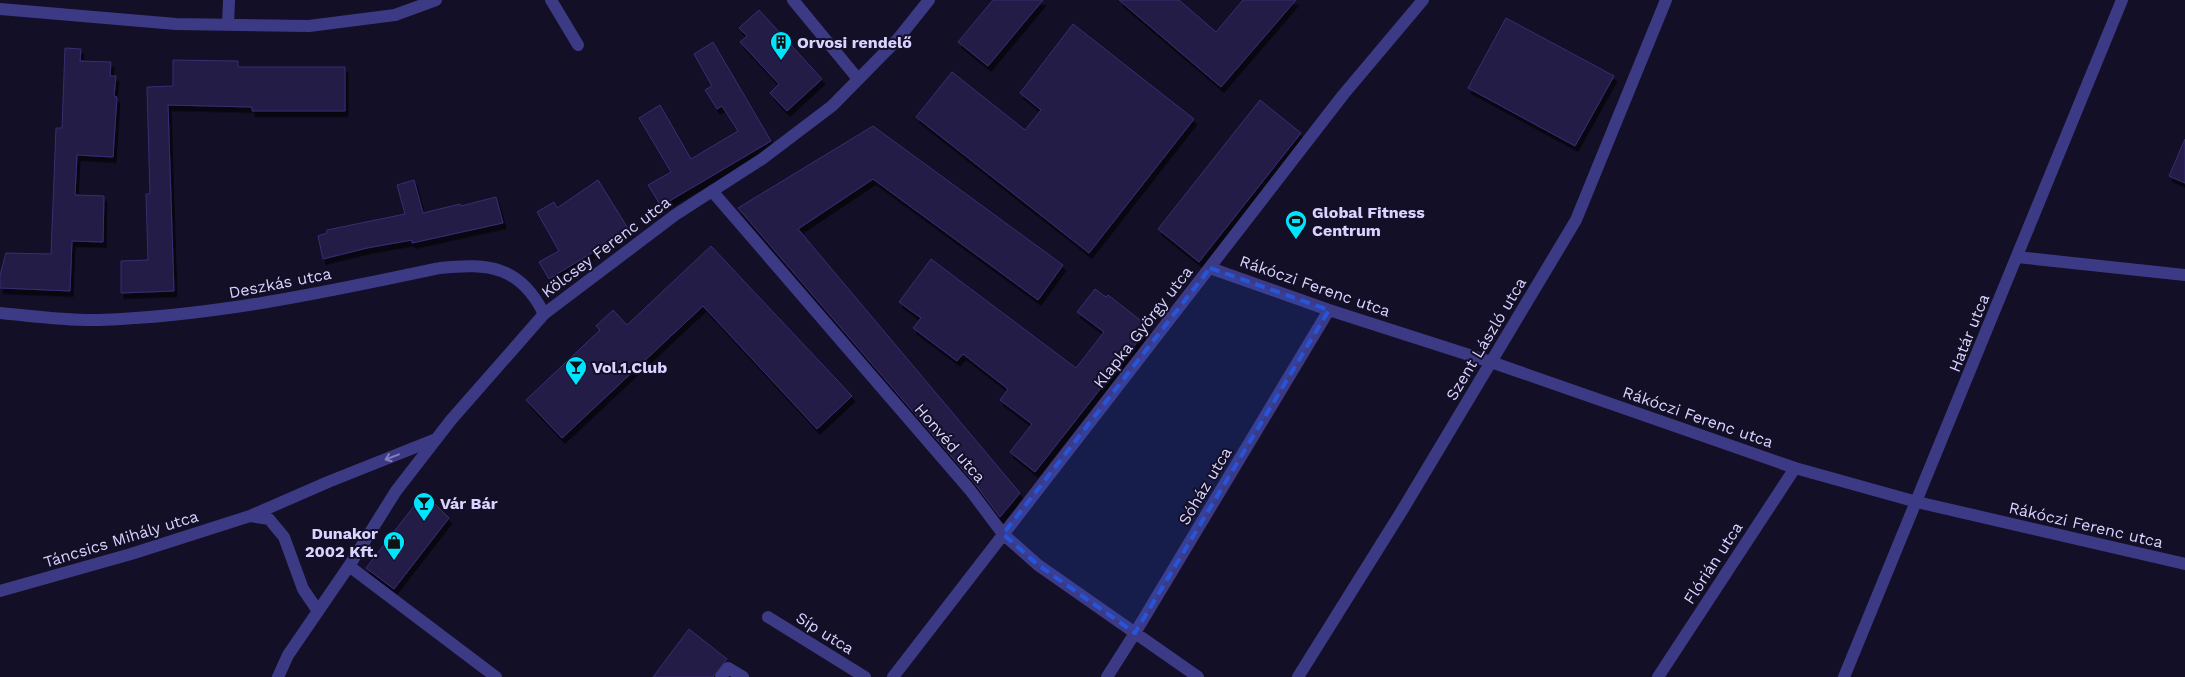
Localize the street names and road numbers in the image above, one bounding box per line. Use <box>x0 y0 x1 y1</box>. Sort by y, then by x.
street label: Kölcsey Ferenc utca <box>538 192 674 302</box>
street label: Rákóczi Ferenc utca <box>1237 251 1393 321</box>
street label: Klapka György utca <box>1090 262 1196 392</box>
street label: Deszkás utca <box>227 264 333 302</box>
street label: Szent László utca <box>1442 274 1530 404</box>
street label: Határ utca <box>1945 291 1993 375</box>
street label: Rákóczi Ferenc utca <box>1620 382 1776 452</box>
street label: Honvéd utca <box>911 400 989 486</box>
street label: Sóház utca <box>1174 444 1236 528</box>
street label: Rákóczi Ferenc utca <box>2007 498 2165 552</box>
street label: Táncsics Mihály utca <box>41 506 201 572</box>
street label: Flórián utca <box>1679 518 1747 608</box>
street label: Síp utca <box>793 608 857 658</box>

